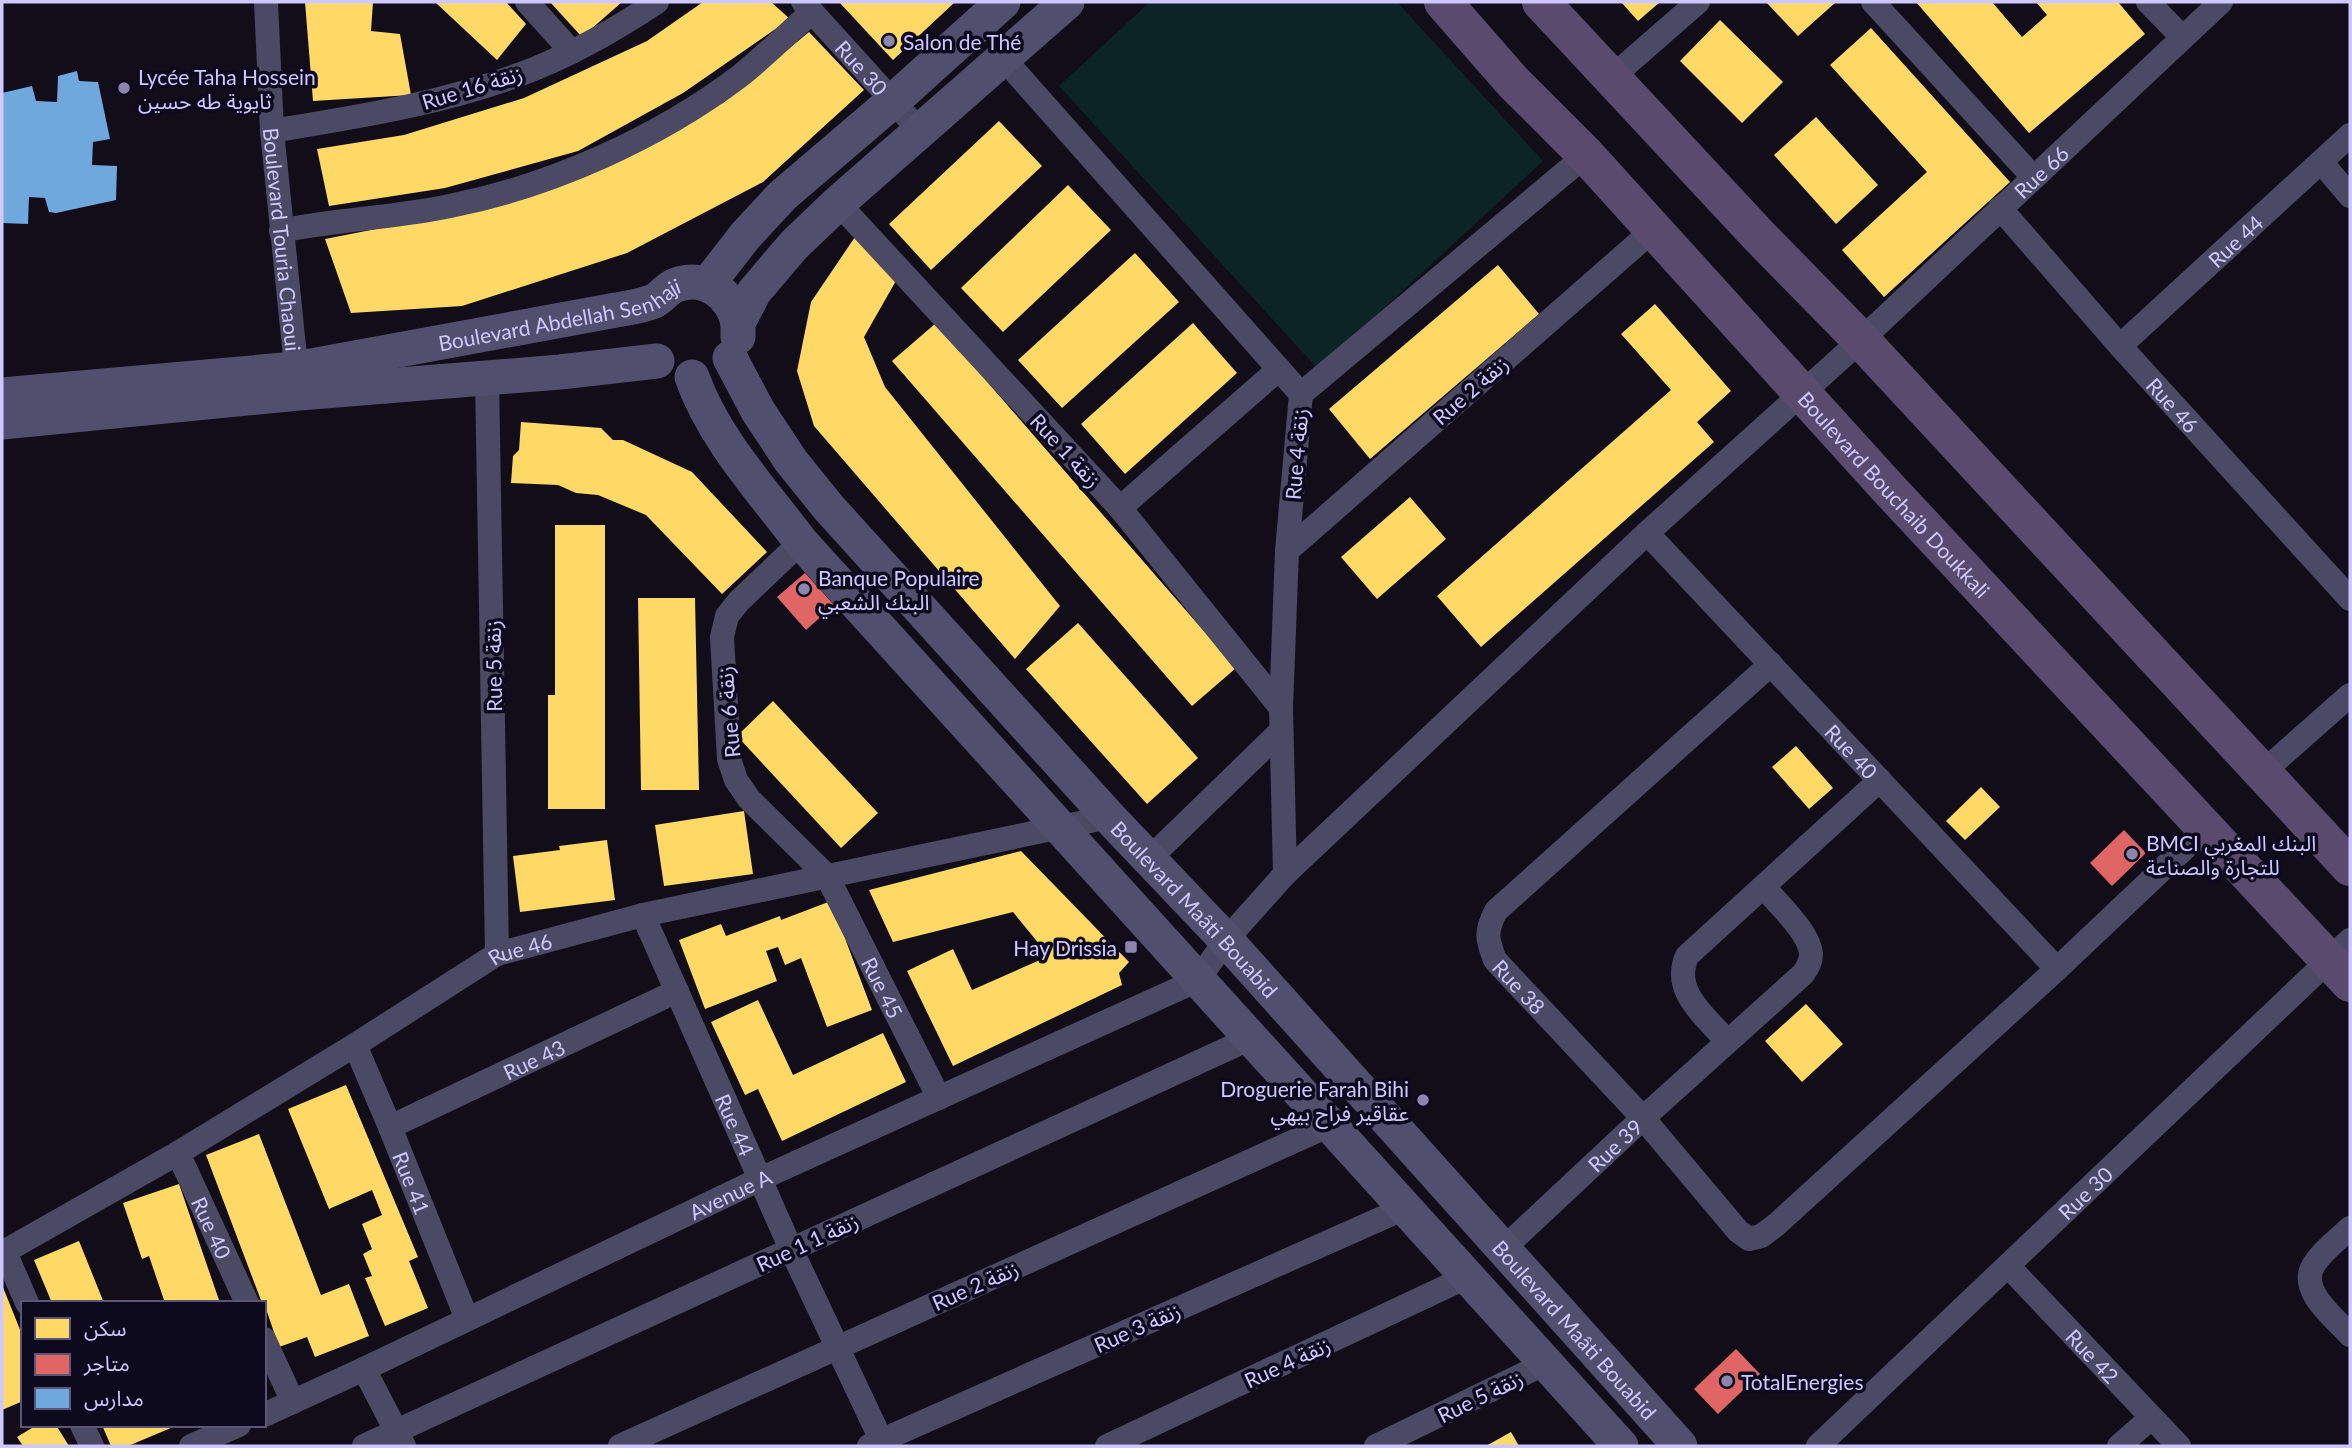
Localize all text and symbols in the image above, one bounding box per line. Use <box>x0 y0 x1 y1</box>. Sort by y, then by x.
place label: Salon de Thé <box>903 29 1021 54</box>
marker: Salon de Thé <box>881 33 897 49</box>
street label: Rue 30 <box>831 35 893 100</box>
street label: Rue 16 زنقة <box>419 60 526 115</box>
place label: Lycée Taha Hossein ثايوية طه حسين <box>138 64 316 114</box>
marker: Lycée Taha Hossein ثايوية طه حسين <box>116 80 132 96</box>
street label: Boulevard Touria Chaoui <box>259 126 307 352</box>
street label: Rue 66 <box>2008 140 2073 203</box>
street label: Rue 44 <box>2202 209 2267 272</box>
street label: Boulevard Abdellah Senhaji <box>436 272 683 355</box>
street label: Rue 2 زنقة <box>1427 350 1513 430</box>
street label: Rue 46 <box>2142 372 2204 437</box>
street label: Boulevard Bouchaib Doukkali <box>1794 386 1996 602</box>
street label: Rue 4 زنقة <box>1280 407 1313 501</box>
street label: Rue 1 زنقة <box>1025 408 1106 493</box>
place label: Banque Populaire البنك الشعبي <box>818 565 980 618</box>
marker: Banque Populaire البنك الشعبي <box>796 581 812 597</box>
street label: Rue 5 زنقة <box>480 620 507 712</box>
street label: Rue 6 زنقة <box>712 665 745 759</box>
street label: Rue 40 <box>1820 718 1883 783</box>
street label: Boulevard Maâti Bouabid <box>1106 815 1284 1002</box>
place label: BMCI البنك المغربي للتجارة والصناعة <box>2146 830 2316 880</box>
marker: BMCI البنك المغربي للتجارة والصناعة <box>2124 846 2140 862</box>
street label: Rue 46 <box>483 927 555 969</box>
place label: Hay Drissia <box>1013 935 1117 960</box>
marker: Hay Drissia <box>1123 939 1139 955</box>
street label: Rue 45 <box>857 953 909 1022</box>
street label: Rue 38 <box>1488 954 1551 1019</box>
street label: Rue 43 <box>499 1034 569 1084</box>
place label: Droguerie Farah Bihi عقاقير فراح بيهي <box>1220 1076 1409 1129</box>
street label: Rue 44 <box>711 1089 760 1159</box>
marker: Droguerie Farah Bihi عقاقير فراح بيهي <box>1415 1092 1431 1108</box>
street label: Rue 39 <box>1582 1113 1647 1176</box>
street label: Rue 41 <box>389 1148 436 1218</box>
street label: Rue 30 <box>2052 1161 2117 1224</box>
street label: Avenue A <box>685 1163 776 1224</box>
street label: Rue 40 <box>187 1193 237 1262</box>
street label: Rue 1 زنقة 1 <box>752 1208 862 1277</box>
street label: Boulevard Maâti Bouabid <box>1488 1234 1662 1424</box>
street label: Rue 2 زنقة <box>928 1255 1022 1316</box>
street label: Rue 3 زنقة <box>1090 1297 1184 1358</box>
legend <box>21 1301 266 1427</box>
text: سكن <box>84 1315 126 1341</box>
street label: Rue 42 <box>2061 1323 2125 1388</box>
street label: Rue 4 زنقة <box>1240 1331 1334 1394</box>
text: متاجر <box>83 1350 130 1376</box>
street label: Rue 5 زنقة <box>1433 1365 1527 1428</box>
place label: TotalEnergies <box>1741 1369 1864 1394</box>
marker: TotalEnergies <box>1719 1373 1735 1389</box>
text: مدارس <box>84 1385 144 1411</box>

